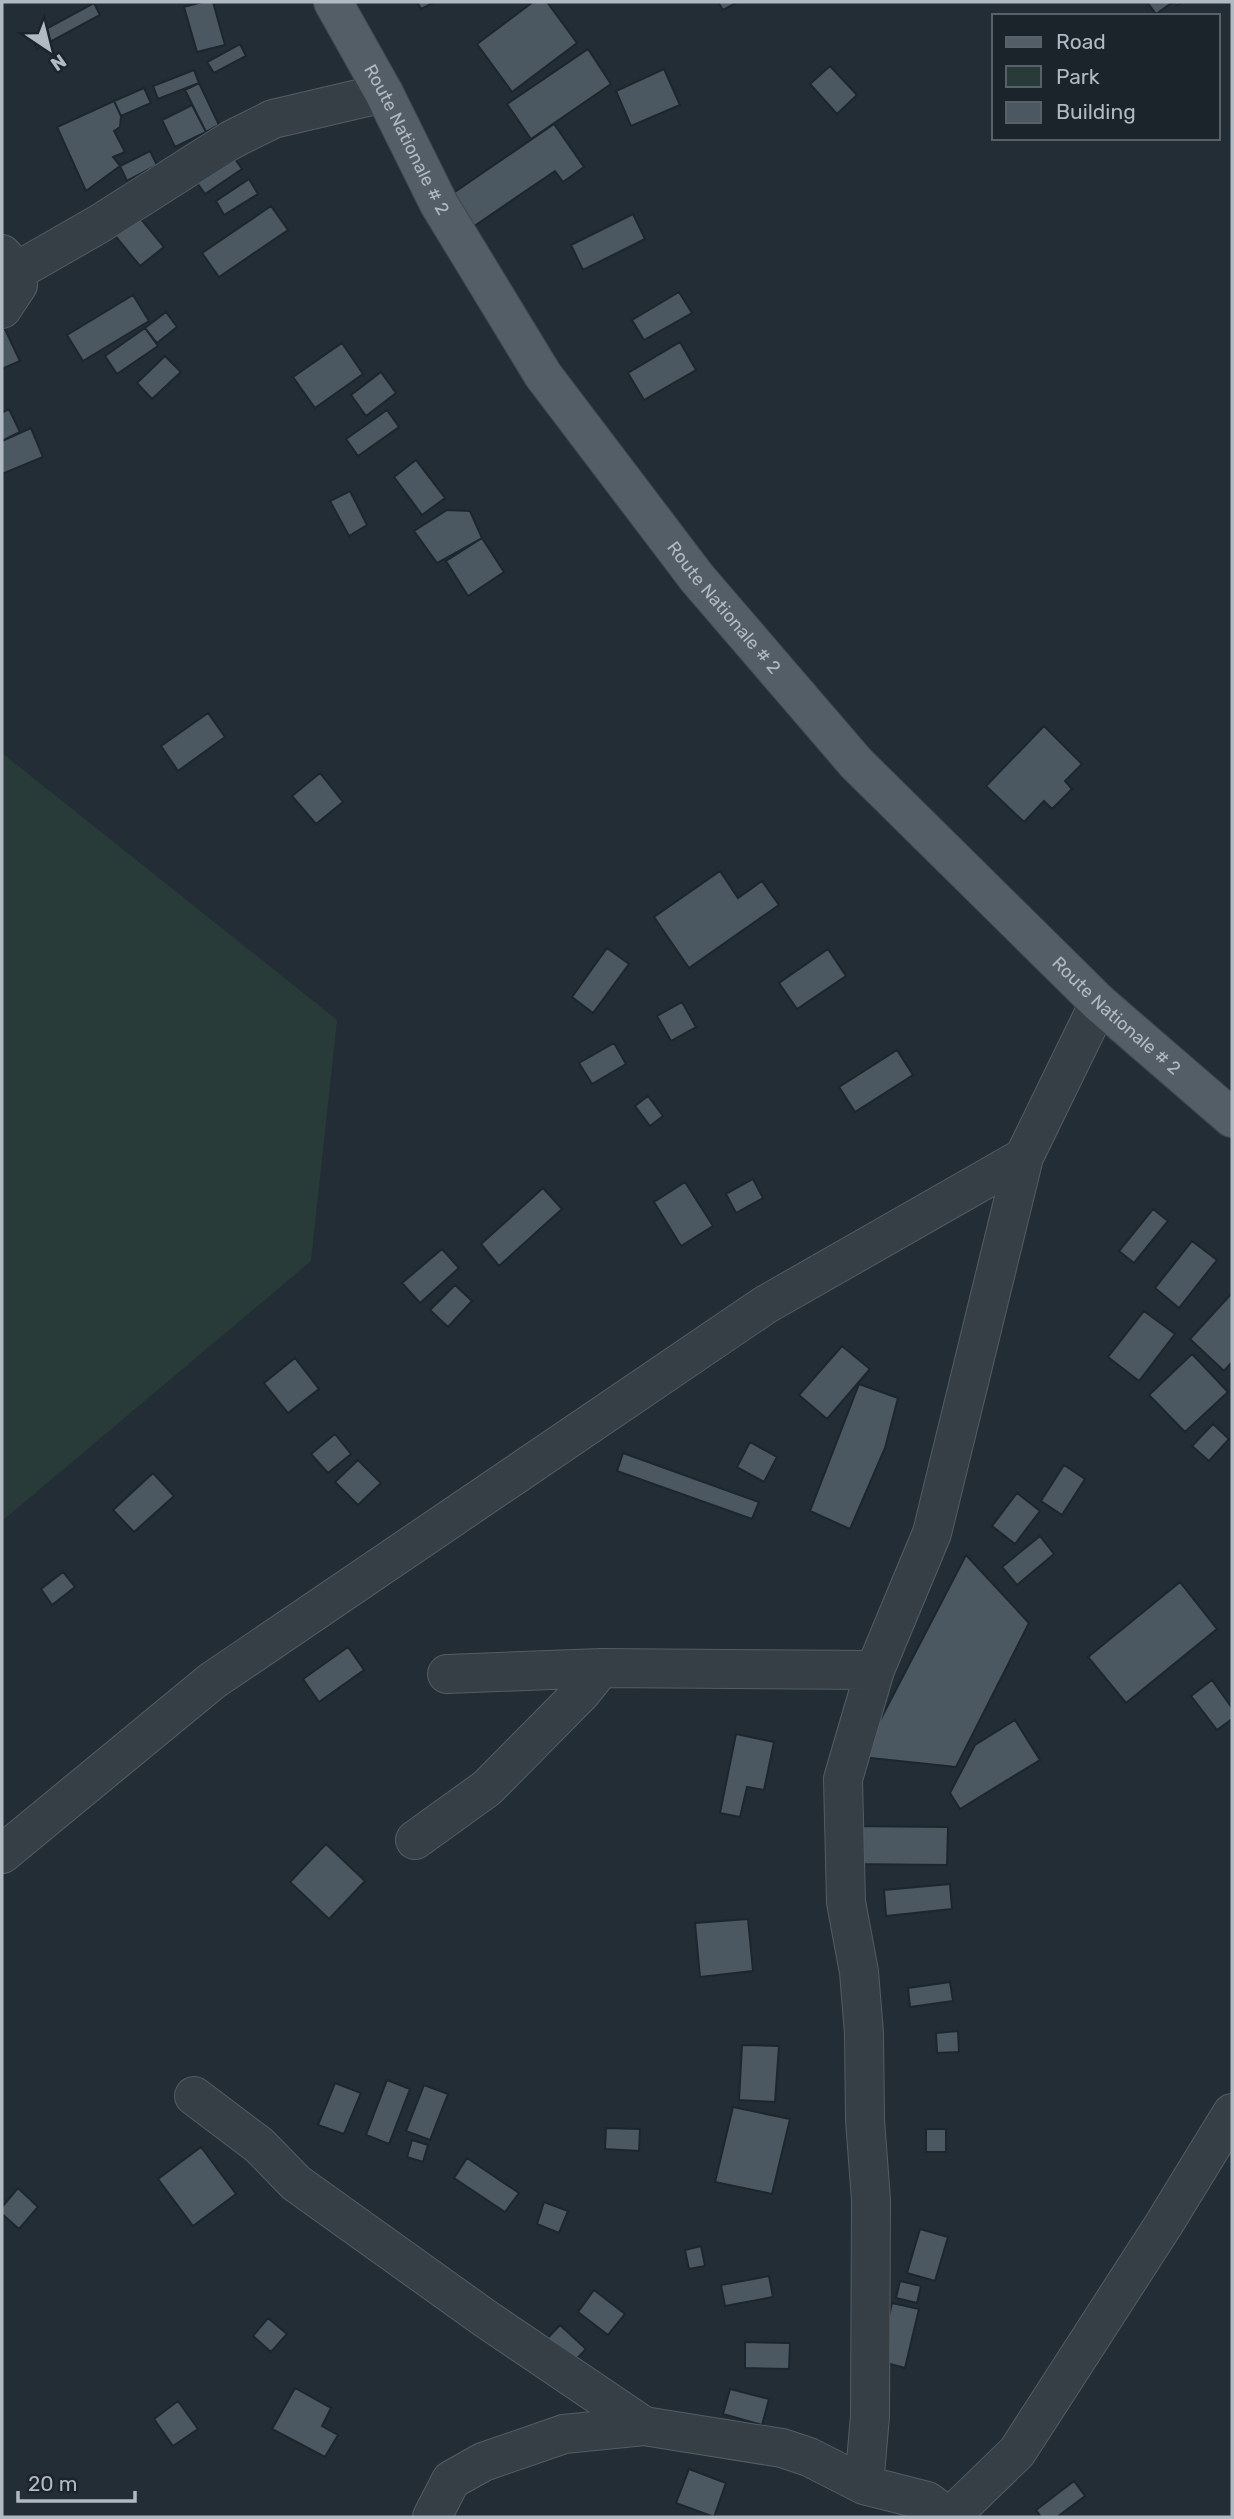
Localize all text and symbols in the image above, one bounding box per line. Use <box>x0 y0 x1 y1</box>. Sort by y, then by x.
north arrow <box>14 14 84 84</box>
legend <box>992 14 1220 140</box>
text: Road <box>1056 29 1106 54</box>
text: N <box>46 49 71 76</box>
street label: Route Nationale # 2 <box>359 60 454 219</box>
text: Park <box>1056 64 1100 89</box>
text: Building <box>1056 99 1136 124</box>
street label: Route Nationale # 2 <box>662 537 785 678</box>
street label: Route Nationale # 2 <box>1047 952 1185 1080</box>
scale bar <box>18 2460 135 2504</box>
text: 20 m <box>28 2471 77 2496</box>

